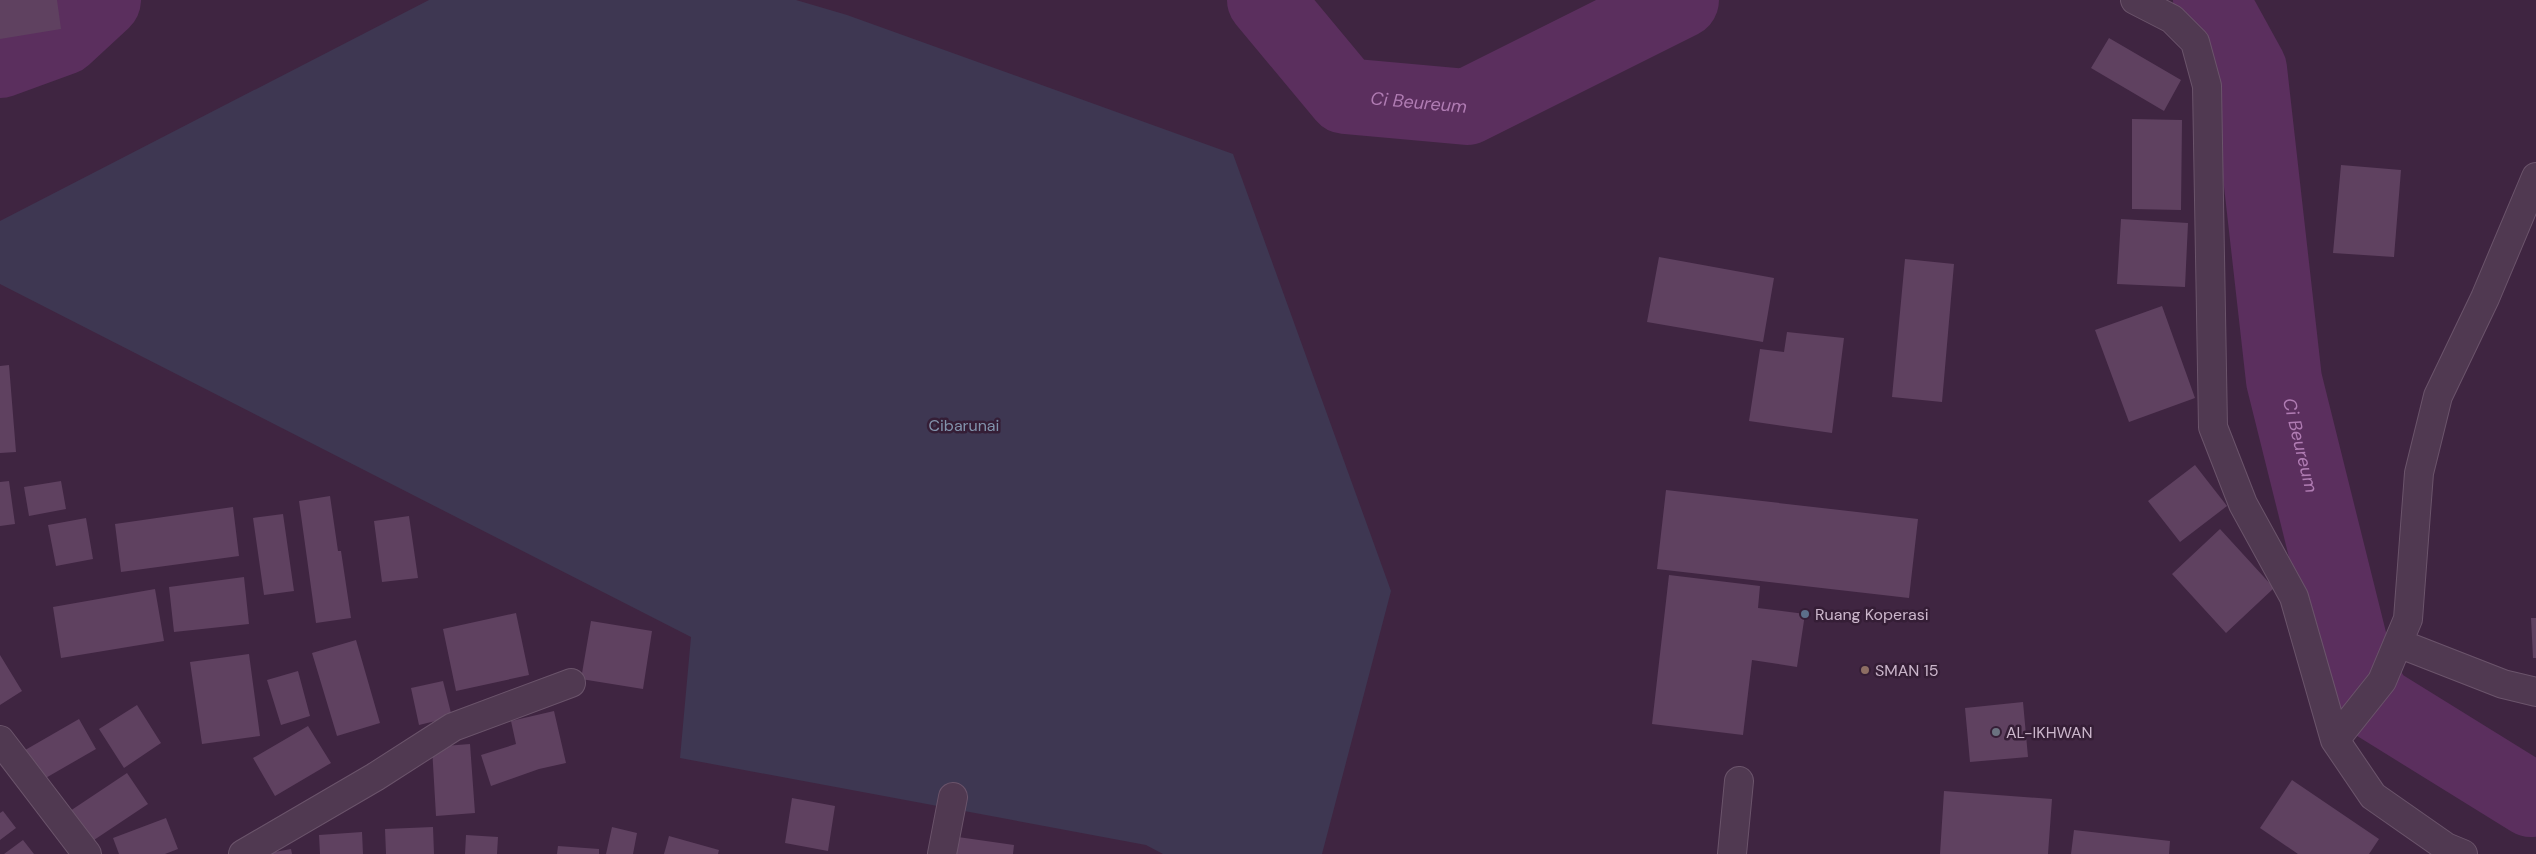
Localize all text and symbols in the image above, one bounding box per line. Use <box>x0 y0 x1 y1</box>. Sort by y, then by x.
water label: Ci Beureum <box>1369 86 1468 119</box>
water label: Ci Beureum <box>2277 395 2324 495</box>
park label: Cibarunai <box>929 415 999 436</box>
place label: Ruang Koperasi <box>1815 604 1929 625</box>
marker: Ruang Koperasi <box>1799 608 1811 620</box>
place label: SMAN 15 <box>1875 660 1938 681</box>
marker: SMAN 15 <box>1859 664 1871 676</box>
place label: AL-IKHWAN <box>2006 722 2093 743</box>
marker: AL-IKHWAN <box>1990 726 2002 738</box>

